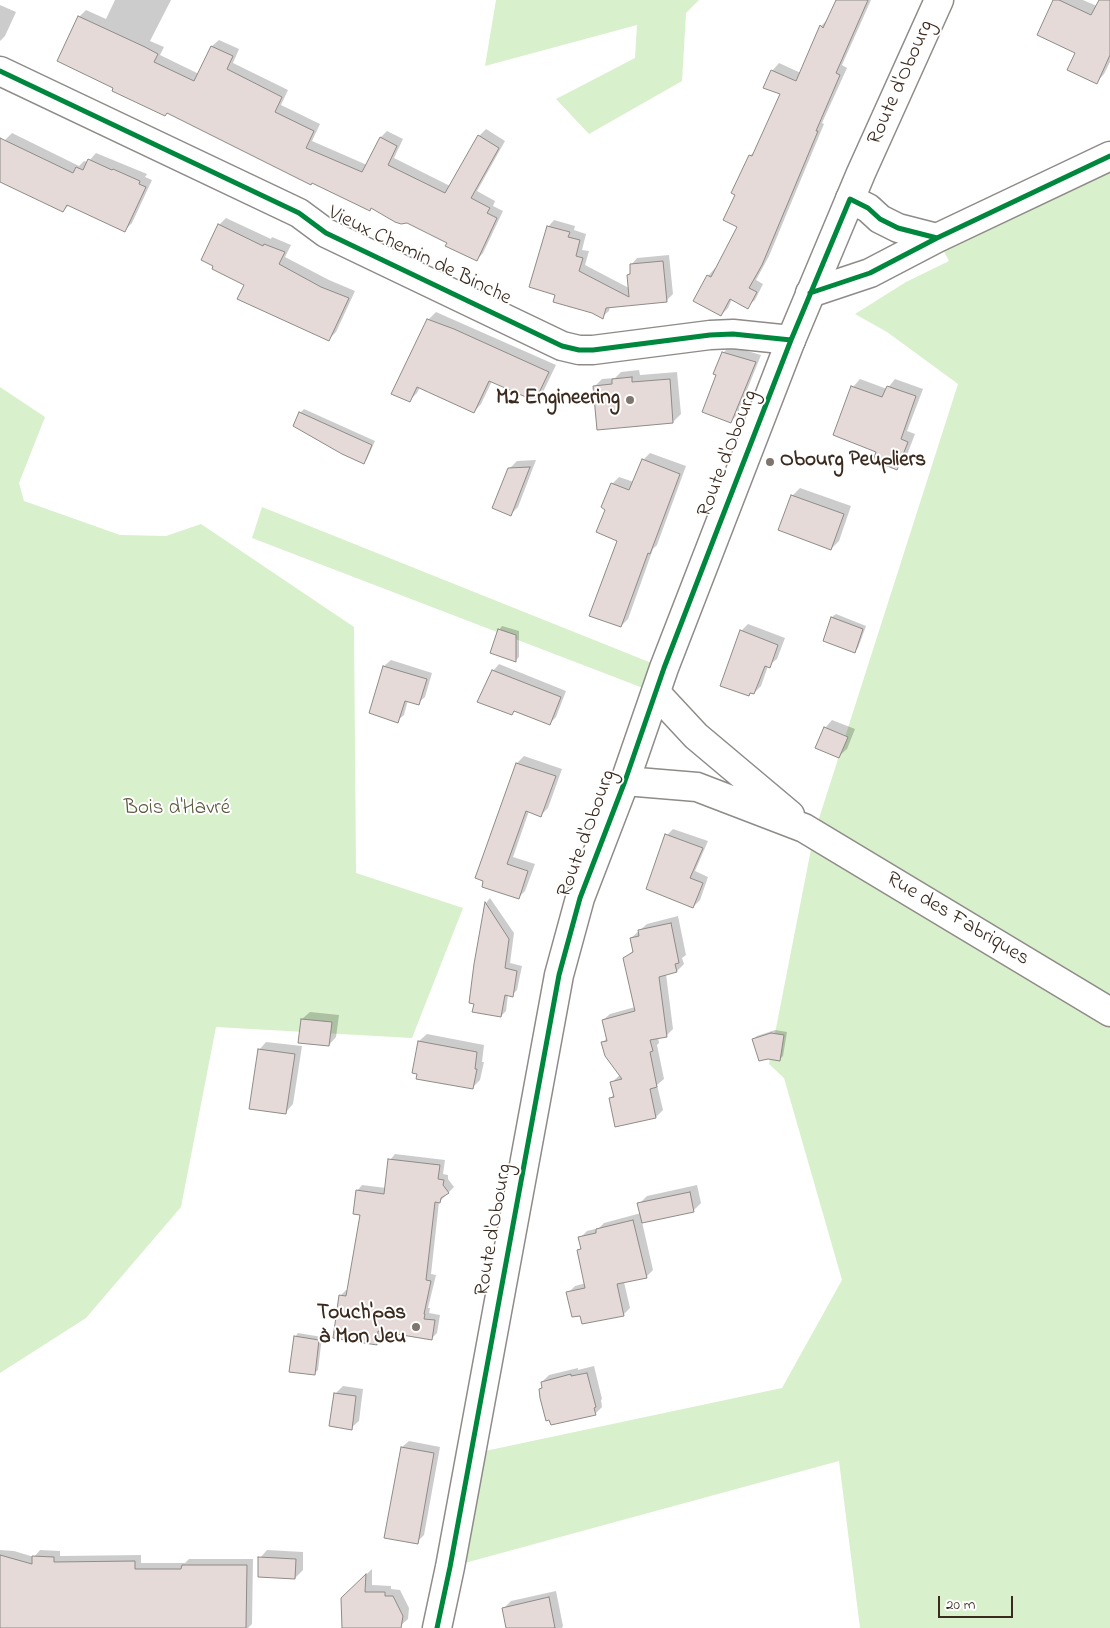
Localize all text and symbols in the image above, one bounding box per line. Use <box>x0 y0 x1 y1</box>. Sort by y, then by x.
street label: Route d'Obourg <box>863 17 941 149</box>
street label: Vieux Chemin de Binche <box>323 202 515 312</box>
place label: M2 Engineering <box>496 387 620 413</box>
street label: Route d'Obourg <box>693 387 765 521</box>
marker: M2 Engineering <box>624 394 636 406</box>
place label: Obourg Peupliers <box>780 449 926 475</box>
marker: Obourg Peupliers <box>764 456 776 468</box>
street label: Route d'Obourg <box>553 767 623 901</box>
park label: Bois d'Havré <box>124 797 230 823</box>
street label: Rue des Fabriques <box>881 867 1033 973</box>
street label: Route d'Obourg <box>471 1162 519 1298</box>
place label: Touch'pas à Mon Jeu <box>317 1302 406 1352</box>
marker: Touch'pas à Mon Jeu <box>410 1321 422 1333</box>
scale bar <box>940 1586 1015 1618</box>
text: 20 m <box>946 1594 975 1616</box>

